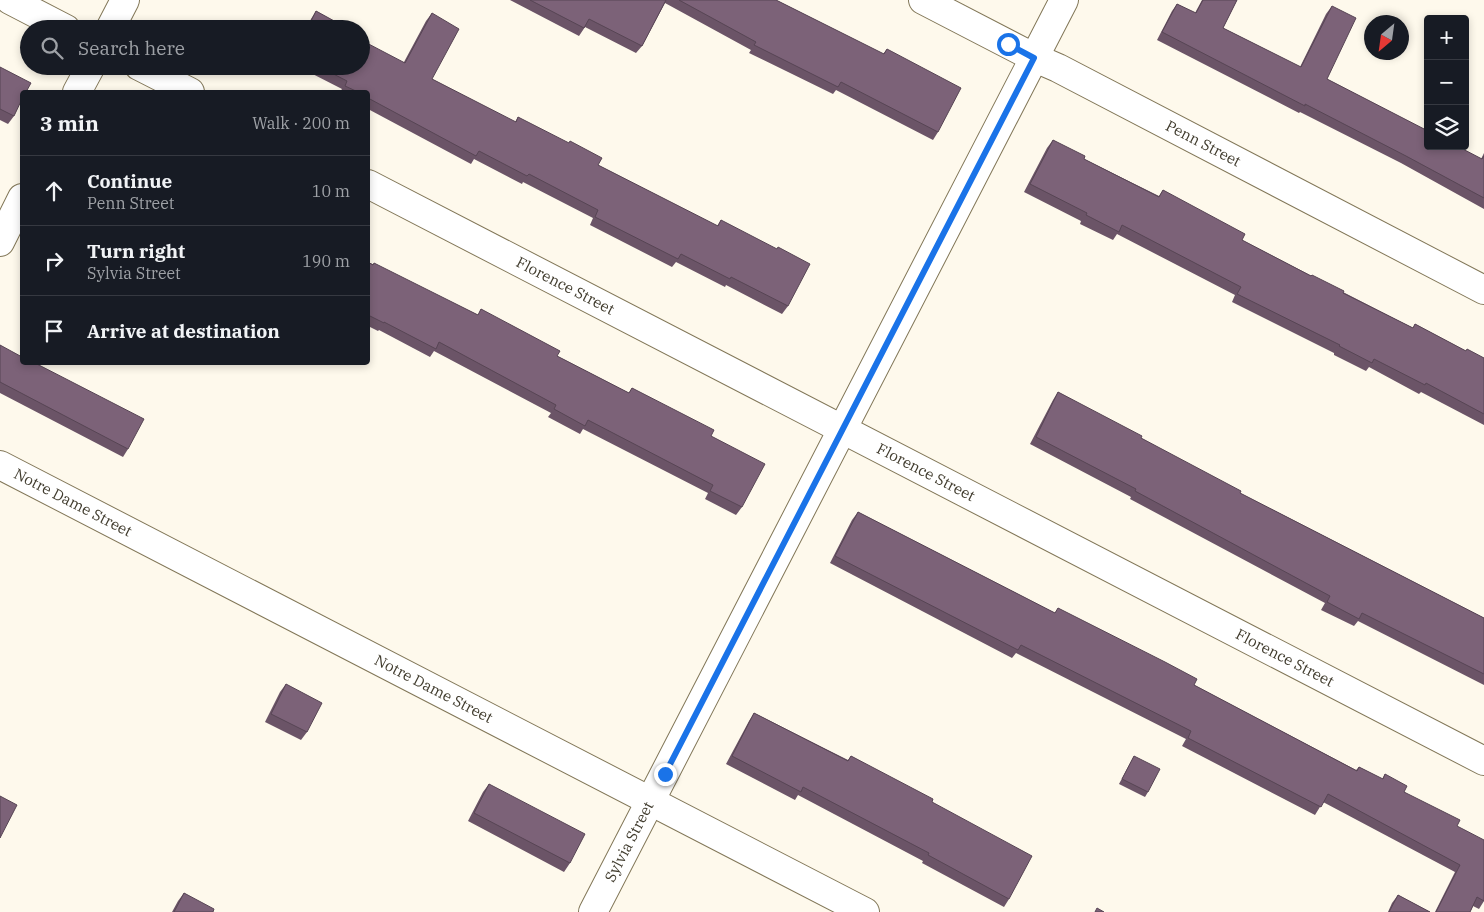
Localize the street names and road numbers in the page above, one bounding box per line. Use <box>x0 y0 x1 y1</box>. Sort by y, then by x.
street label: Penn Street <box>1163 116 1244 171</box>
street label: Florence Street <box>513 252 618 319</box>
street label: Florence Street <box>874 439 978 505</box>
street label: Notre Dame Street <box>11 464 135 541</box>
street label: Florence Street <box>1233 624 1337 691</box>
street label: Notre Dame Street <box>371 650 496 727</box>
street label: Sylvia Street <box>600 798 657 885</box>

